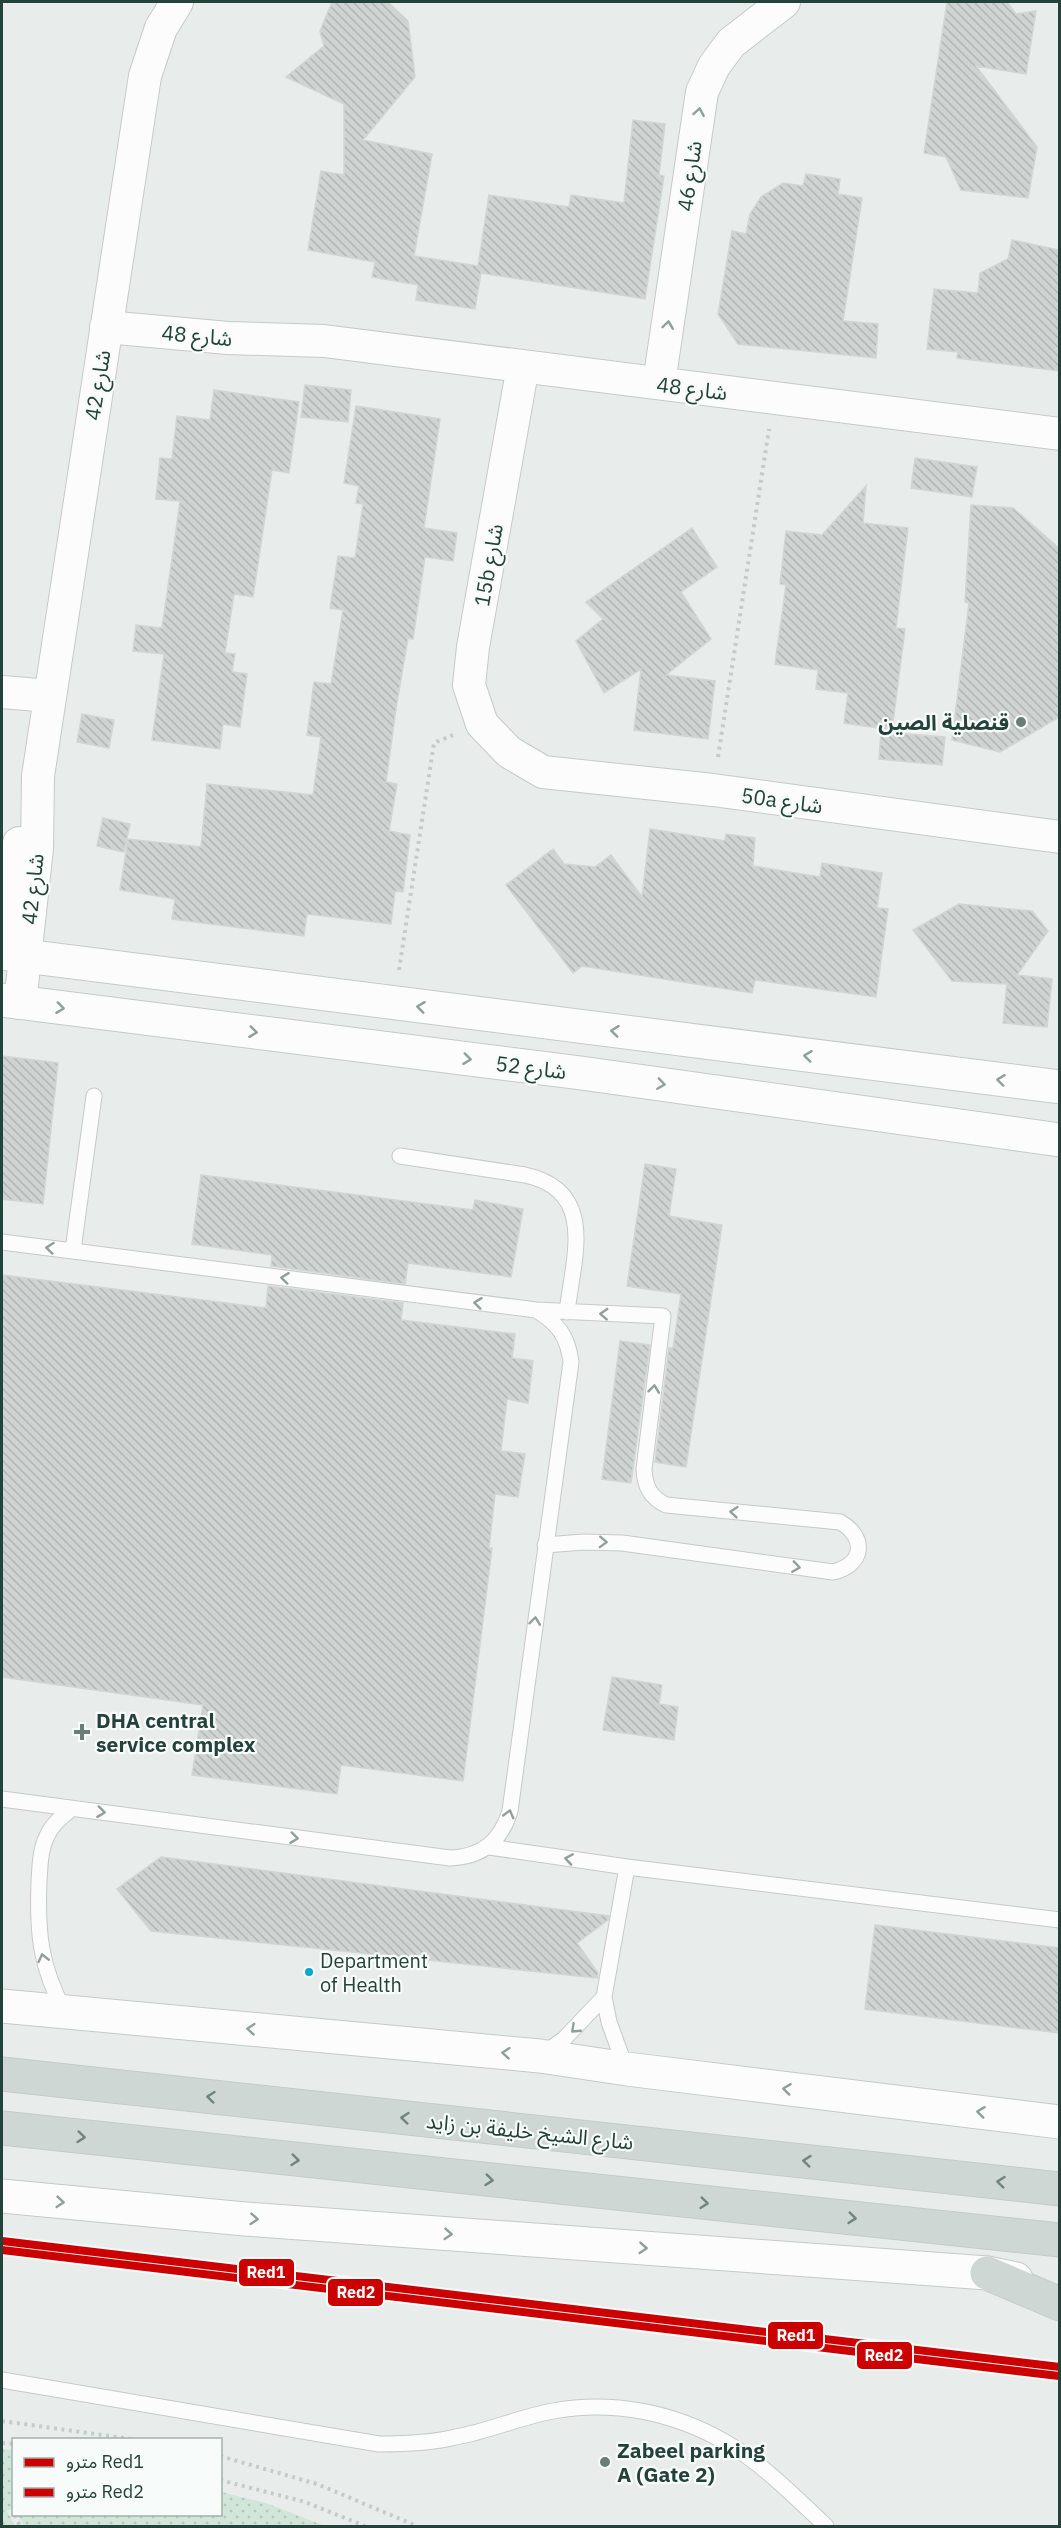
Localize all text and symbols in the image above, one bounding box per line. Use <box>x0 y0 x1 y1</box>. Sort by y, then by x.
one-way arrow <box>692 107 704 116</box>
street label: شارع 46 <box>670 139 710 213</box>
street label: شارع 48 <box>160 318 234 354</box>
one-way arrow <box>661 321 673 330</box>
street label: شارع 42 <box>78 348 118 423</box>
street label: شارع 48 <box>655 370 729 408</box>
street label: 15b شارع <box>467 522 511 609</box>
place label: قنصلية الصين <box>878 708 1009 736</box>
marker: قنصلية الصين <box>1014 715 1028 729</box>
street label: 50a شارع <box>739 780 825 822</box>
street label: شارع 42 <box>14 852 52 926</box>
one-way arrow <box>55 1001 64 1013</box>
one-way arrow <box>416 1001 426 1014</box>
one-way arrow <box>248 1025 258 1038</box>
one-way arrow <box>610 1026 619 1038</box>
street label: شارع 52 <box>494 1049 568 1087</box>
one-way arrow <box>803 1050 813 1062</box>
one-way arrow <box>463 1052 472 1065</box>
one-way arrow <box>997 1074 1006 1087</box>
one-way arrow <box>656 1078 665 1090</box>
one-way arrow <box>45 1242 54 1254</box>
one-way arrow <box>280 1272 289 1284</box>
one-way arrow <box>473 1297 483 1310</box>
one-way arrow <box>600 1307 609 1320</box>
one-way arrow <box>647 1384 660 1393</box>
one-way arrow <box>730 1506 739 1519</box>
one-way arrow <box>599 1536 608 1549</box>
one-way arrow <box>792 1561 801 1573</box>
one-way arrow <box>528 1617 541 1626</box>
place label: DHA central service complex <box>96 1706 256 1758</box>
marker: DHA central service complex <box>73 1723 91 1741</box>
one-way arrow <box>96 1806 106 1818</box>
one-way arrow <box>501 1810 514 1820</box>
one-way arrow <box>290 1831 299 1843</box>
one-way arrow <box>564 1853 574 1865</box>
place label: Department of Health <box>320 1947 428 1998</box>
one-way arrow <box>37 1953 50 1963</box>
marker: Department of Health <box>303 1966 315 1978</box>
one-way arrow <box>571 2022 581 2033</box>
one-way arrow <box>247 2023 256 2036</box>
one-way arrow <box>502 2047 511 2060</box>
one-way arrow <box>782 2083 792 2095</box>
one-way arrow <box>206 2091 215 2104</box>
street label: شارع الشيخ خليفة بن زايد <box>425 2106 635 2158</box>
one-way arrow <box>976 2106 985 2119</box>
one-way arrow <box>400 2112 409 2125</box>
one-way arrow <box>76 2130 85 2143</box>
one-way arrow <box>291 2153 300 2166</box>
one-way arrow <box>803 2156 812 2168</box>
one-way arrow <box>485 2173 494 2186</box>
one-way arrow <box>997 2176 1006 2189</box>
one-way arrow <box>55 2195 64 2208</box>
one-way arrow <box>700 2196 709 2209</box>
one-way arrow <box>847 2211 856 2224</box>
one-way arrow <box>249 2212 258 2225</box>
one-way arrow <box>444 2227 453 2240</box>
one-way arrow <box>638 2241 647 2254</box>
line badge: Red1 <box>238 2258 295 2287</box>
text: Red1 <box>247 2262 286 2282</box>
line badge: Red2 <box>327 2278 384 2307</box>
text: Red2 <box>337 2282 375 2302</box>
line badge: Red1 <box>767 2321 824 2350</box>
text: Red1 <box>777 2325 816 2345</box>
line badge: Red2 <box>856 2341 913 2370</box>
text: Red2 <box>865 2345 903 2365</box>
place label: Zabeel parking A (Gate 2) <box>617 2436 765 2488</box>
legend <box>12 2438 222 2516</box>
text: مترو Red1 <box>66 2450 144 2473</box>
marker: Zabeel parking A (Gate 2) <box>598 2455 612 2469</box>
text: مترو Red2 <box>66 2480 144 2503</box>

